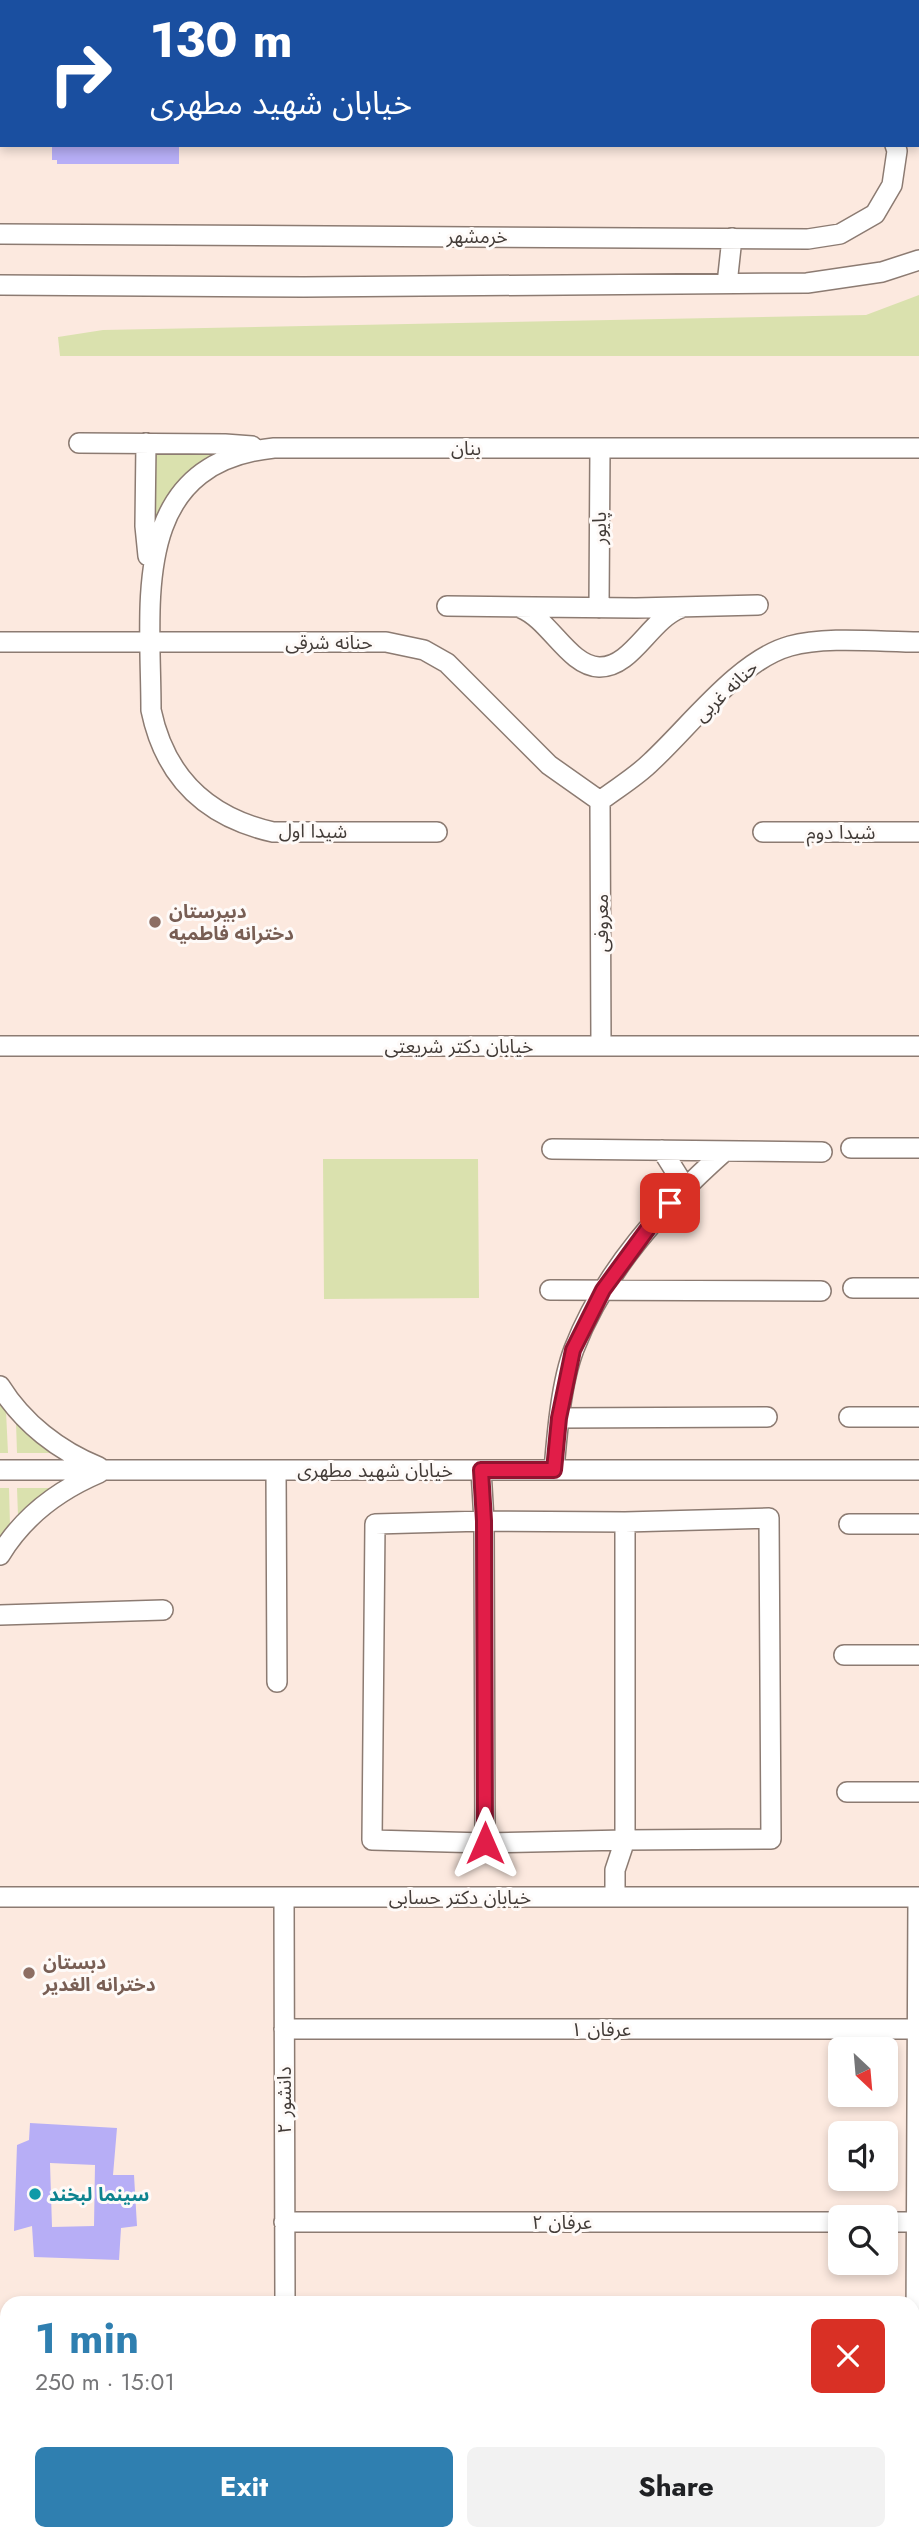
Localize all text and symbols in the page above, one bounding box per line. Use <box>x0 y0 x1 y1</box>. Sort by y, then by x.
text: 130 m <box>150 5 293 75</box>
icon: right <box>35 28 126 119</box>
text: خیابان شهید مطهری <box>150 80 412 126</box>
street label: خرمشهر <box>445 223 508 250</box>
street label: بنان <box>451 435 481 462</box>
street label: پایور <box>586 512 613 545</box>
street label: حنانه شرقی <box>285 629 373 656</box>
street label: حنانه غربی <box>688 654 764 728</box>
street label: شیدا اول <box>278 817 348 845</box>
street label: شیدا دوم <box>806 819 876 847</box>
street label: معروفی <box>588 894 615 952</box>
place label: دبیرستان دخترانه فاطمیه <box>169 898 294 947</box>
marker: دبیرستان دخترانه فاطمیه <box>147 914 163 930</box>
street label: خیابان دکتر شریعتی <box>385 1033 533 1060</box>
pin <box>640 1173 700 1233</box>
icon: arrive <box>651 1184 689 1222</box>
street label: خیابان شهید مطهری <box>297 1457 453 1484</box>
position arrow <box>448 1806 522 1880</box>
street label: خیابان دکتر حسابی <box>389 1884 531 1911</box>
place label: دبستان دخترانه الغدیر <box>42 1949 156 1998</box>
marker: دبستان دخترانه الغدیر <box>21 1965 37 1981</box>
street label: عرفان ۱ <box>571 2016 631 2043</box>
north arrow <box>828 2037 898 2107</box>
map controls <box>828 2037 898 2275</box>
street label: دانشور ۲ <box>271 2066 298 2134</box>
button: sound <box>828 2121 898 2191</box>
place label: سینما لبخند <box>49 2181 149 2208</box>
marker: سینما لبخند <box>27 2186 43 2202</box>
button: search <box>828 2205 898 2275</box>
street label: عرفان ۲ <box>532 2209 592 2236</box>
text: 1 min <box>35 2308 139 2369</box>
button: close <box>811 2319 885 2393</box>
text: 250 m · 15:01 <box>35 2365 175 2399</box>
button: Exit <box>35 2447 453 2527</box>
button: Share <box>467 2447 885 2527</box>

